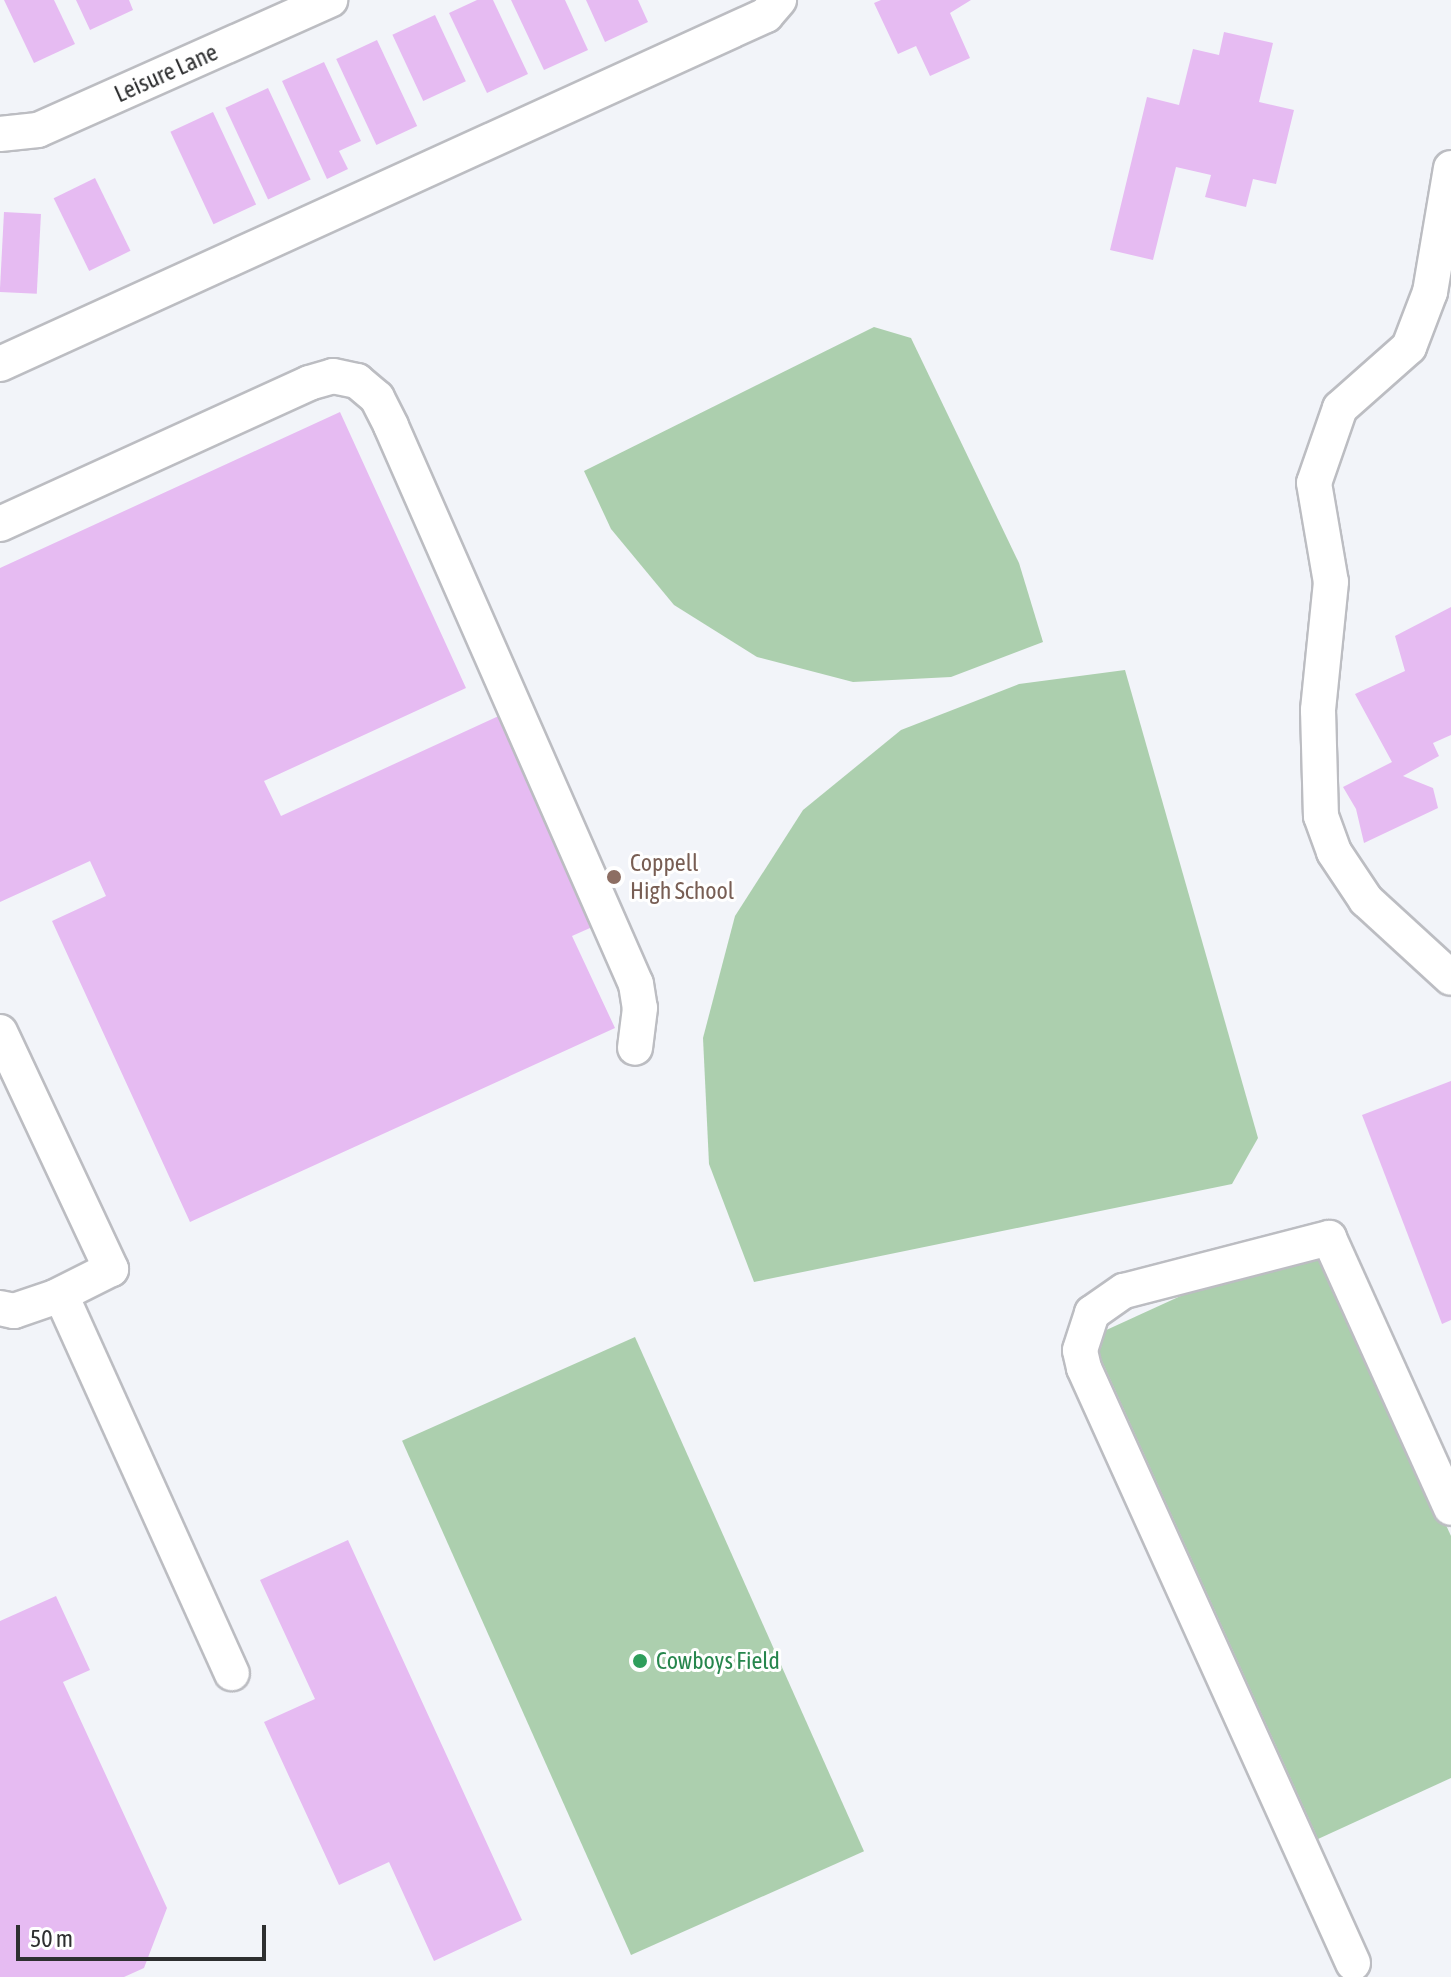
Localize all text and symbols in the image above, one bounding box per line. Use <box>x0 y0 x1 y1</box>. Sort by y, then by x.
street label: Leisure Lane <box>110 37 222 109</box>
place label: Coppell High School <box>630 849 734 905</box>
marker: Coppell High School <box>605 868 623 886</box>
place label: Cowboys Field <box>656 1647 780 1675</box>
marker: Cowboys Field <box>631 1652 649 1670</box>
scale bar <box>20 1909 270 1959</box>
text: 50 m <box>30 1925 73 1952</box>

